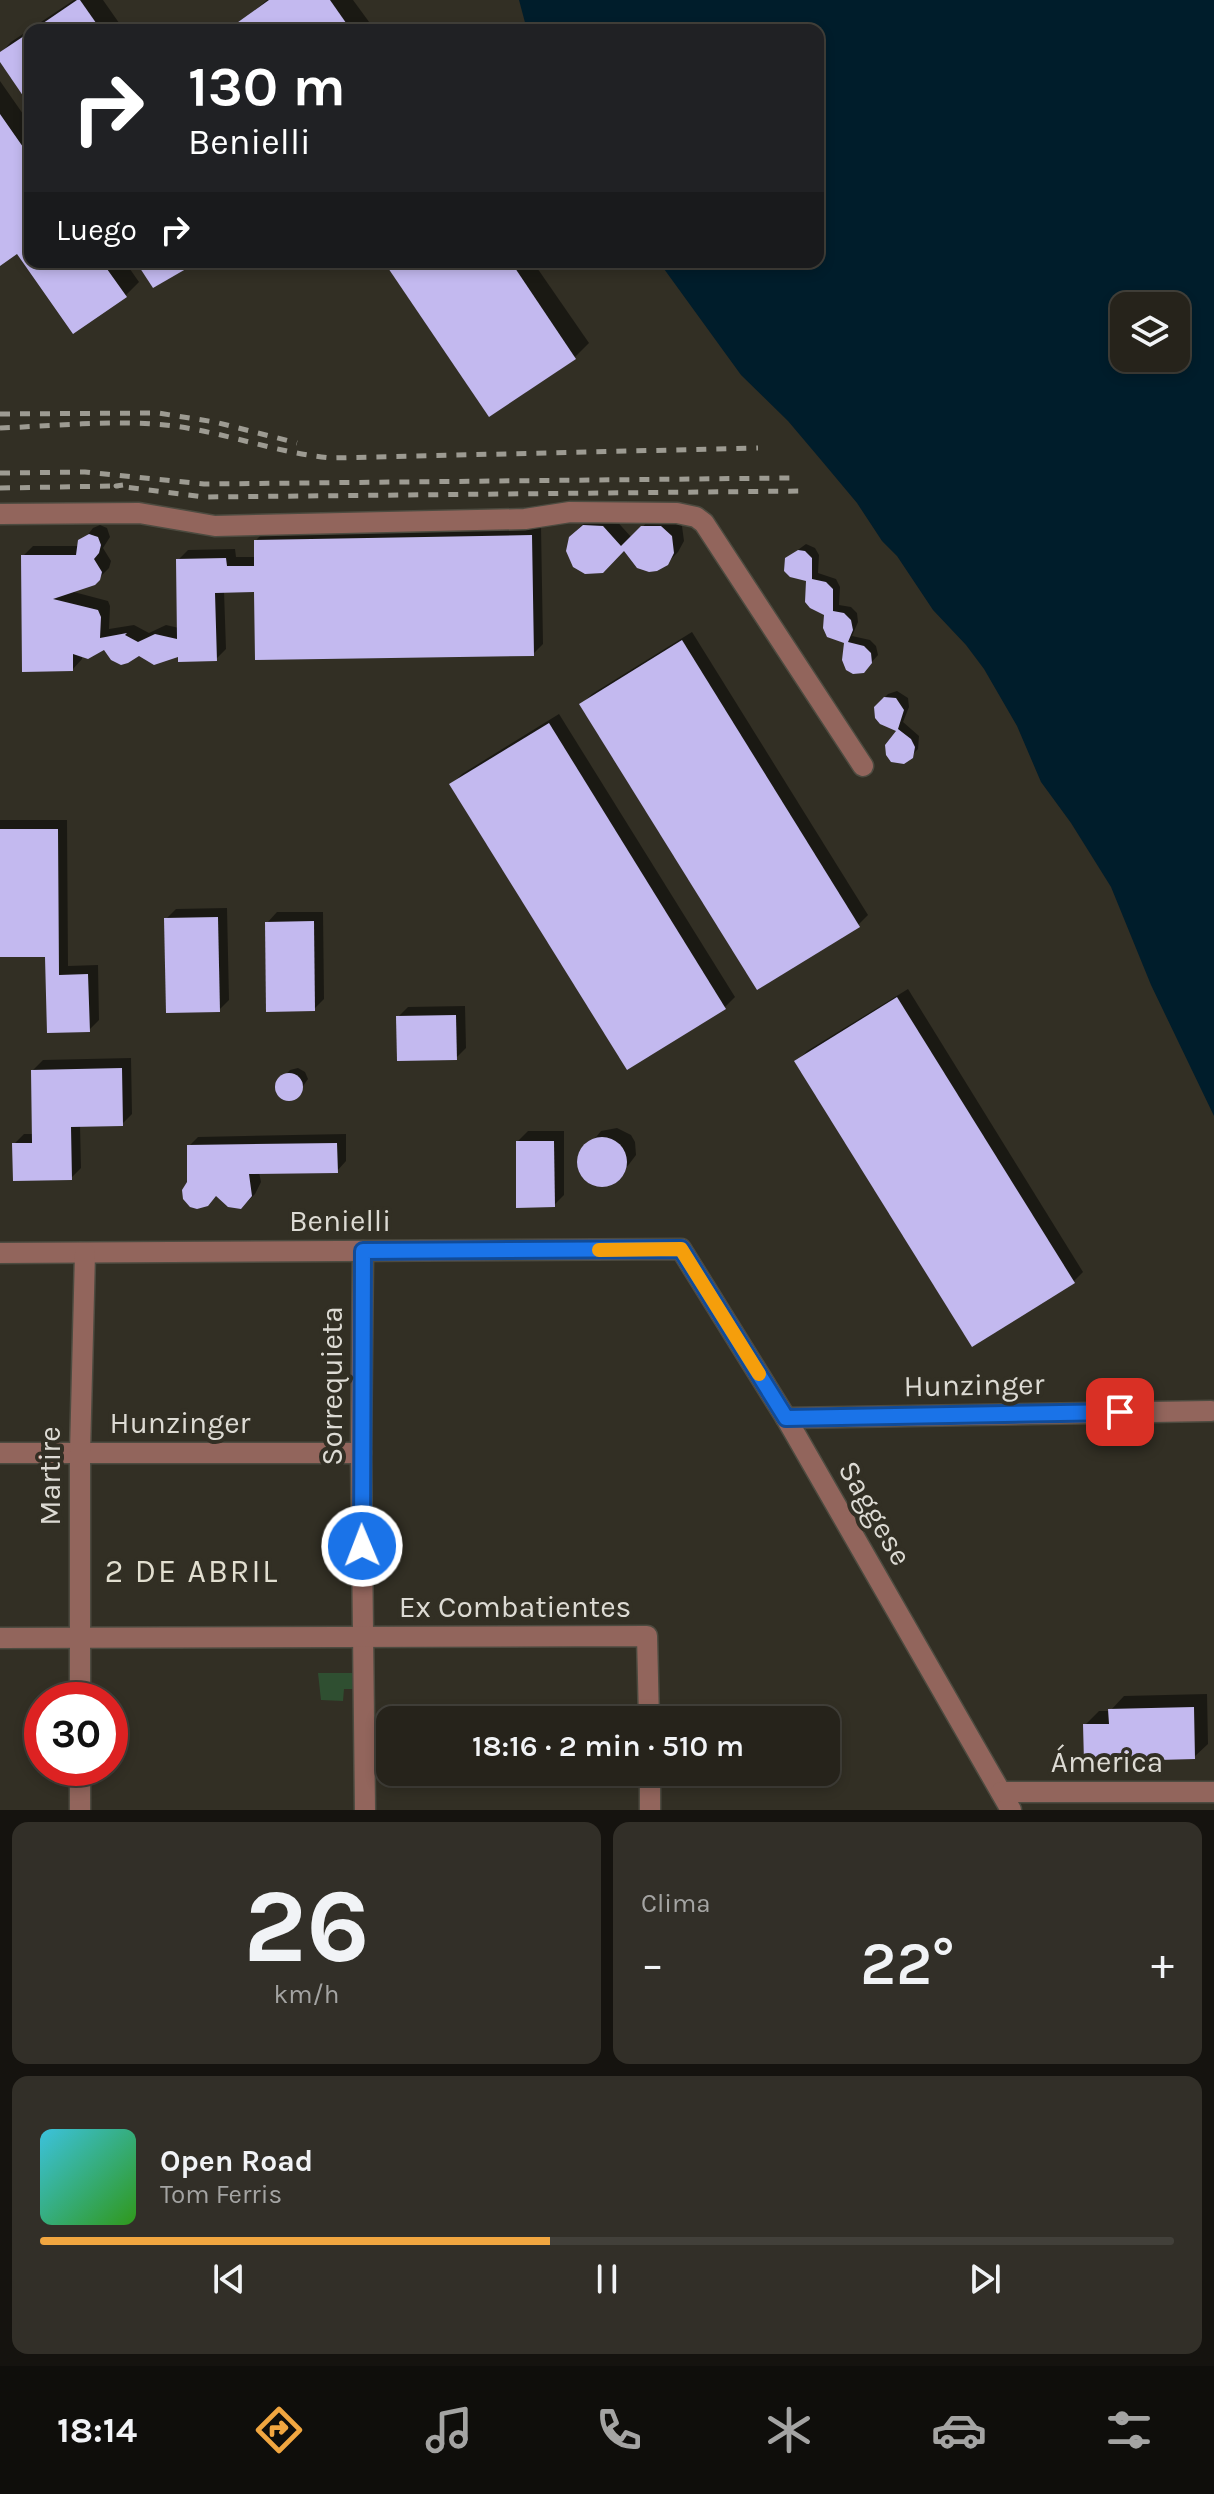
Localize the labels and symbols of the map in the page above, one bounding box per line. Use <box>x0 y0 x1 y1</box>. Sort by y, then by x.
street label: Benielli <box>289 1203 391 1239</box>
street label: Sorrequieta <box>314 1306 350 1466</box>
street label: Hunzinger <box>903 1366 1045 1404</box>
pin <box>1086 1378 1154 1446</box>
street label: Hunzinger <box>110 1405 251 1441</box>
street label: Martire <box>32 1426 68 1526</box>
street label: Saggese <box>831 1454 919 1572</box>
position arrow <box>320 1504 404 1588</box>
district label: 2 DE ABRIL <box>105 1553 279 1590</box>
street label: Ex Combatientes <box>399 1589 631 1625</box>
speed limit sign: 30 <box>24 1682 128 1786</box>
street label: Ámerica <box>1051 1744 1163 1780</box>

